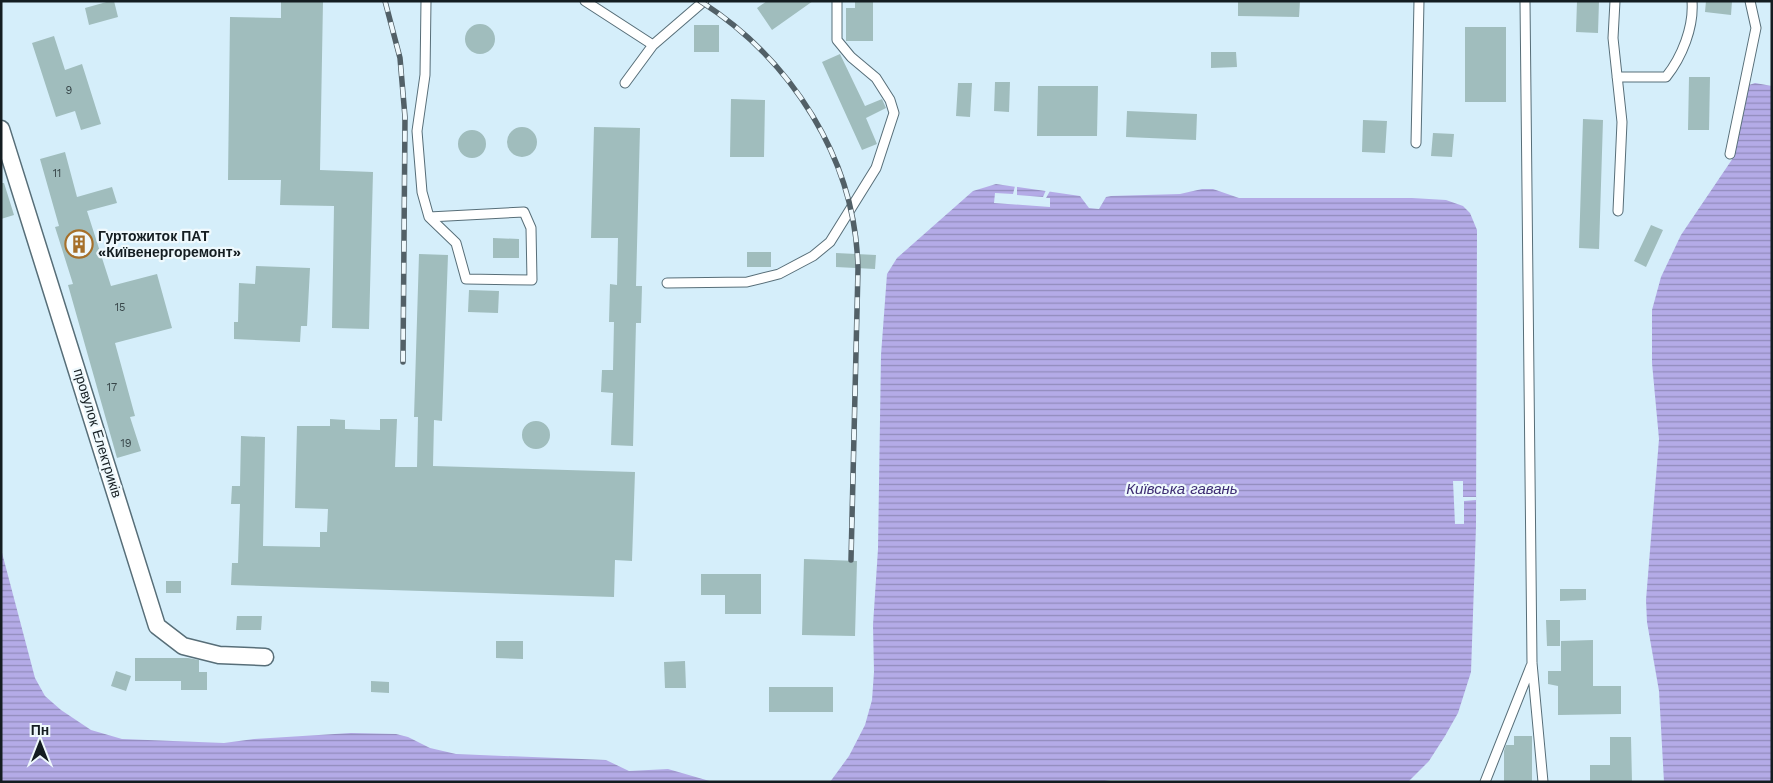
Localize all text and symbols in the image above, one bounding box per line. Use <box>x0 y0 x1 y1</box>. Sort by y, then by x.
house number: 9 <box>66 84 73 97</box>
house number: 11 <box>53 167 61 180</box>
place label: Гуртожиток ПАТ «Київенергоремонт» <box>98 228 241 260</box>
building icon: Гуртожиток ПАТ «Київенергоремонт» <box>64 229 94 259</box>
house number: 15 <box>115 301 125 314</box>
street label: провулок Електриків <box>71 366 125 500</box>
house number: 17 <box>107 381 117 394</box>
house number: 19 <box>120 437 132 450</box>
water label: Київська гавань <box>1126 480 1238 498</box>
north arrow <box>15 718 65 768</box>
text: Пн <box>31 722 49 738</box>

